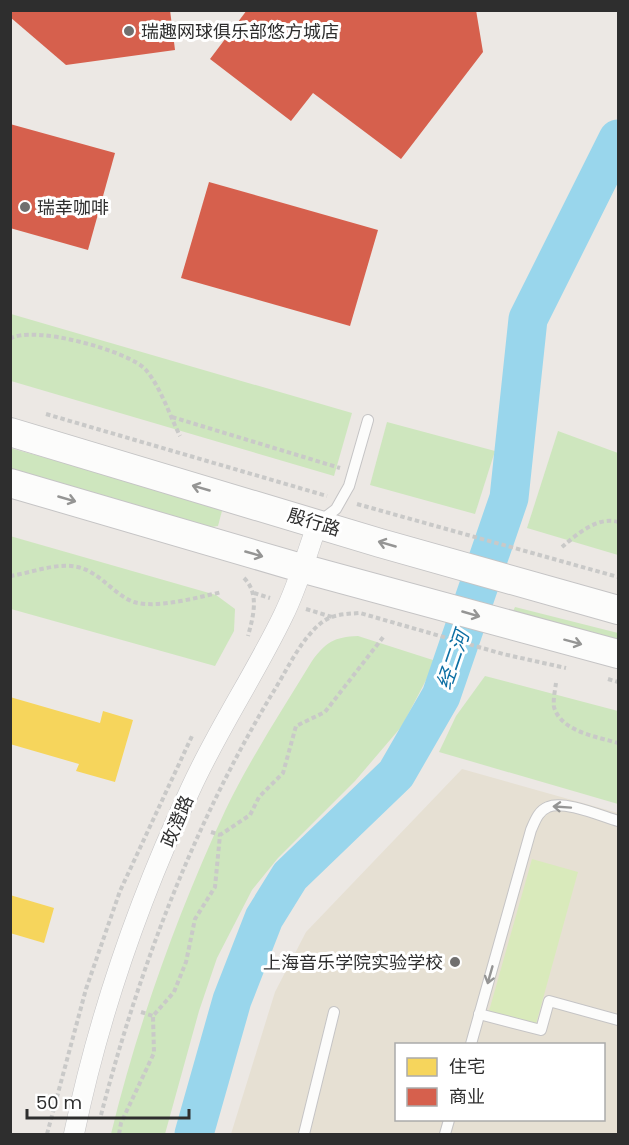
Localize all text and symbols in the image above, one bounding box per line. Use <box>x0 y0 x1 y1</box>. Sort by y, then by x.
place label: 瑞趣网球俱乐部悠方城店 <box>141 19 339 44</box>
marker: 瑞趣网球俱乐部悠方城店 <box>122 24 136 38</box>
place label: 瑞幸咖啡 <box>37 195 109 220</box>
marker: 瑞幸咖啡 <box>18 200 32 214</box>
one-way arrow <box>192 482 211 493</box>
one-way arrow <box>57 494 76 505</box>
street label: 殷行路 <box>285 502 343 542</box>
one-way arrow <box>378 538 397 549</box>
one-way arrow <box>244 549 263 560</box>
one-way arrow <box>462 609 481 620</box>
water label: 经二河 <box>430 623 477 693</box>
one-way arrow <box>563 637 582 648</box>
street label: 政澄路 <box>155 791 199 851</box>
one-way arrow <box>553 801 573 812</box>
place label: 上海音乐学院实验学校 <box>263 950 443 975</box>
marker: 上海音乐学院实验学校 <box>448 955 462 969</box>
one-way arrow <box>484 965 495 984</box>
legend <box>395 1043 605 1121</box>
text: 住宅 <box>449 1054 485 1079</box>
scale bar <box>27 1082 189 1120</box>
text: 商业 <box>449 1084 485 1109</box>
text: 50 m <box>36 1090 82 1115</box>

